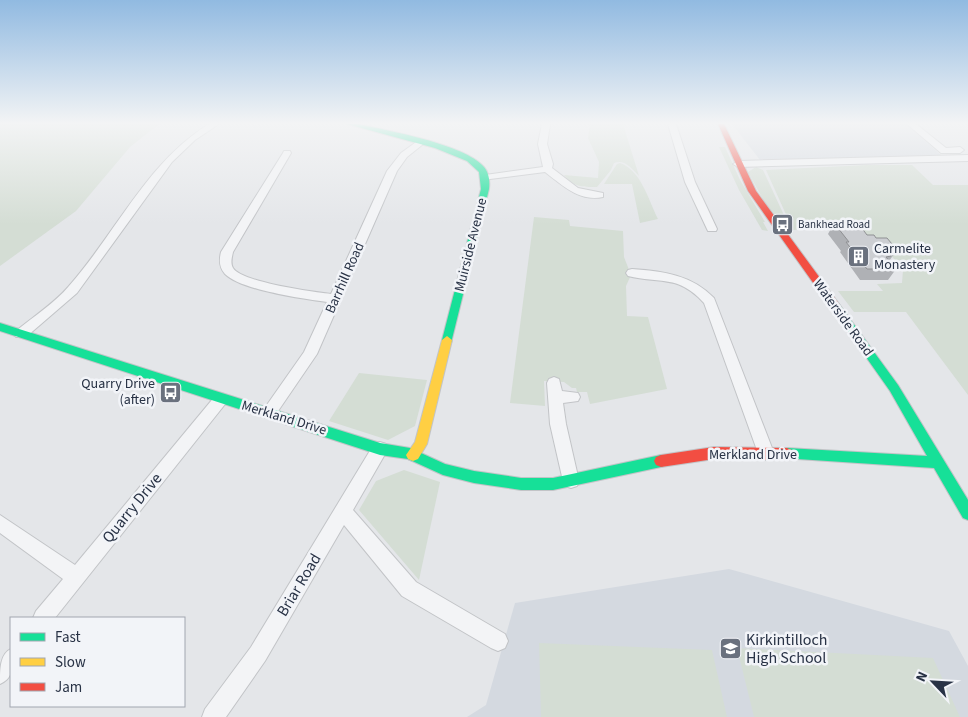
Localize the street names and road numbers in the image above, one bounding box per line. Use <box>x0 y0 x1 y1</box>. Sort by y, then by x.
street label: Muirside Avenue <box>450 196 492 294</box>
street label: Barrhill Road <box>320 239 370 317</box>
street label: Waterside Road <box>808 275 878 361</box>
street label: Merkland Drive <box>239 396 329 440</box>
street label: Merkland Drive <box>709 445 797 465</box>
street label: Quarry Drive <box>97 468 167 548</box>
street label: Briar Road <box>272 549 326 621</box>

